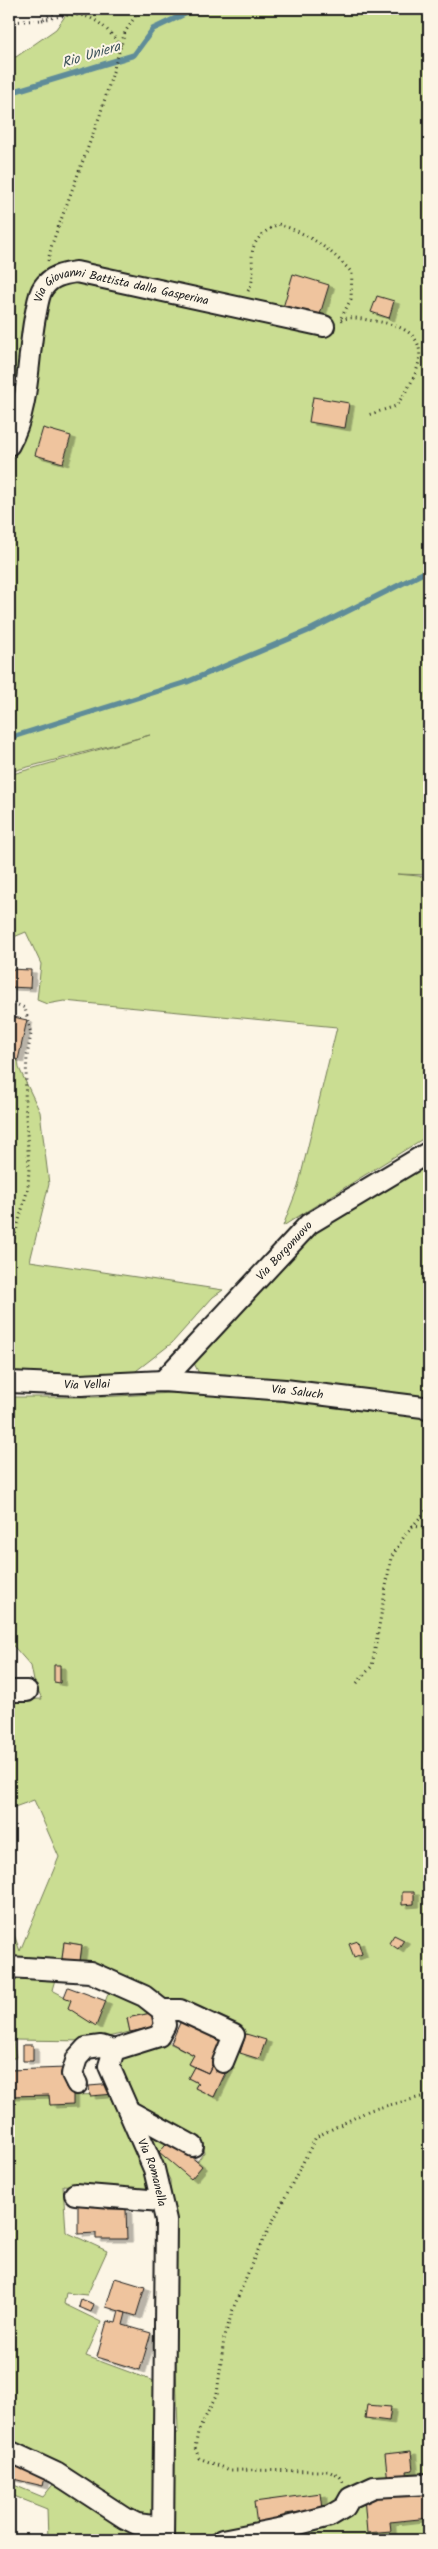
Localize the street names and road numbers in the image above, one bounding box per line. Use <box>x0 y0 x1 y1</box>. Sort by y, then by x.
street label: Via Giovanni Battista dalla Gasperina <box>32 295 220 313</box>
street label: Via Borgonuovo <box>251 1216 317 1285</box>
street label: Via Vellai <box>64 1374 111 1395</box>
street label: Via Saluch <box>271 1380 324 1404</box>
street label: Via Romanella <box>132 2135 172 2209</box>

